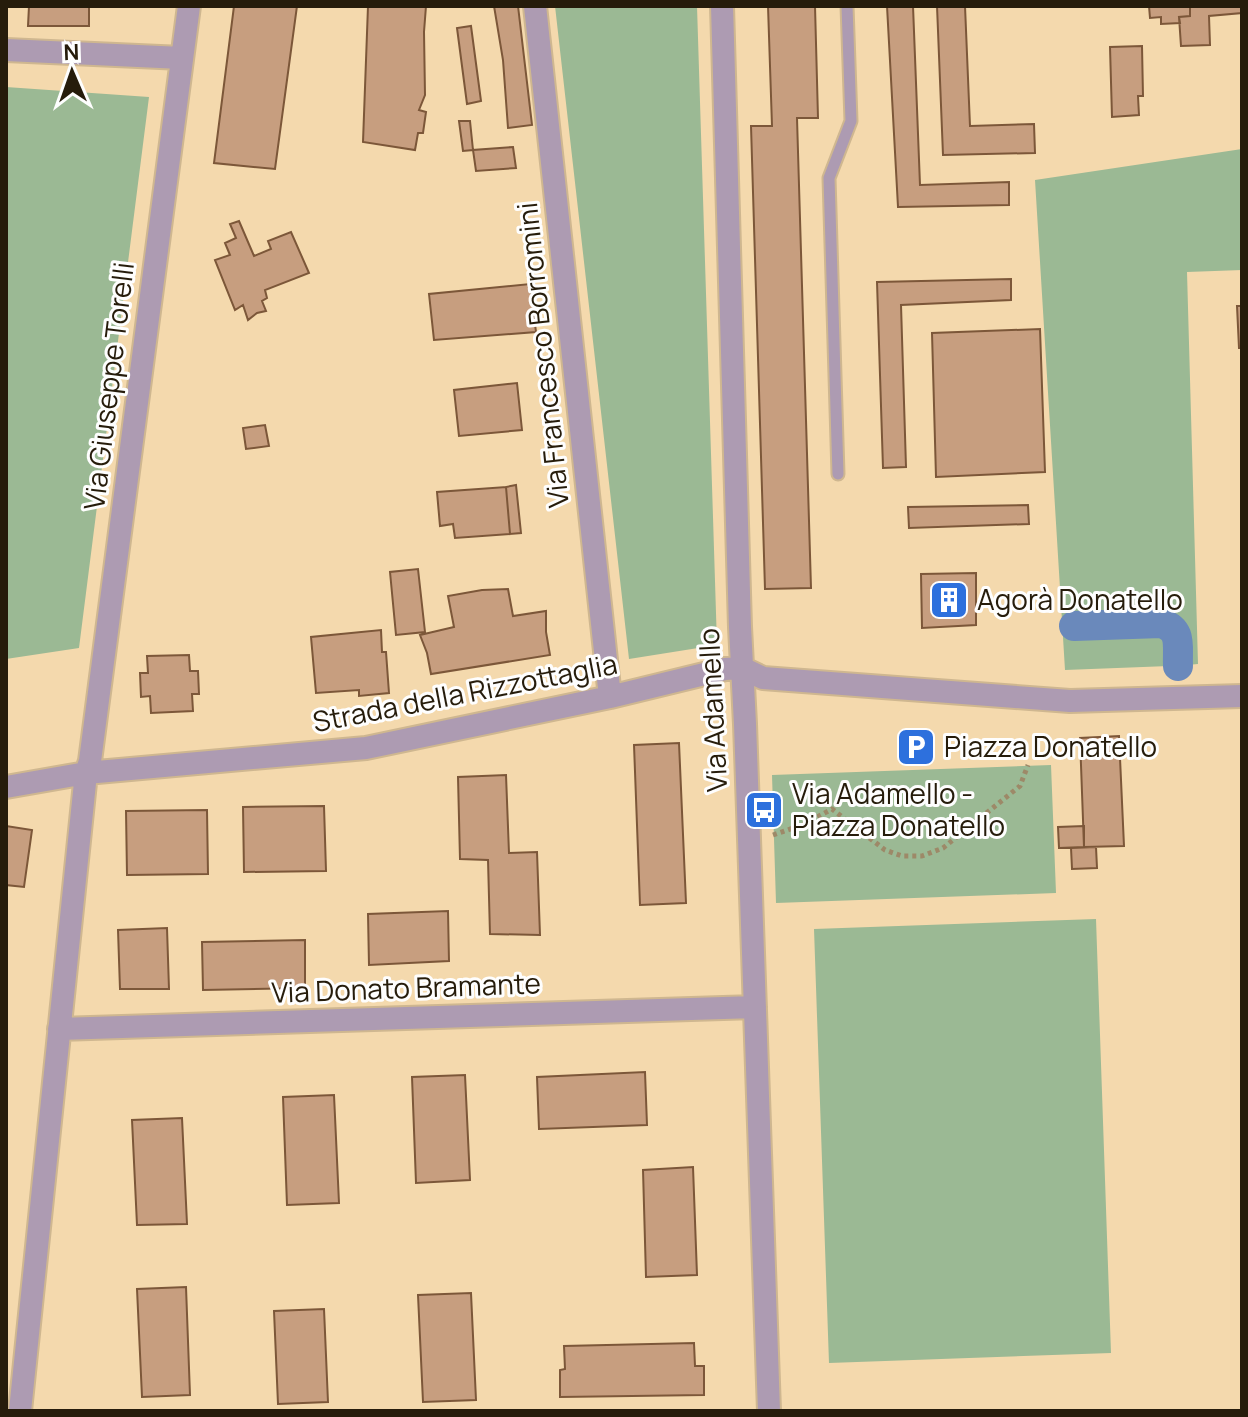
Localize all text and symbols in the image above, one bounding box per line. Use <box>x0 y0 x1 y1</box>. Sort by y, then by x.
north arrow <box>32 32 112 112</box>
text: N <box>63 37 80 67</box>
street label: Via Francesco Borromini <box>507 201 577 510</box>
street label: Via Giuseppe Torelli <box>74 260 142 512</box>
building icon: Agorà Donatello <box>928 579 970 621</box>
place label: Agorà Donatello <box>977 580 1183 618</box>
street label: Via Adamello <box>689 627 735 793</box>
street label: Strada della Rizzottaglia <box>309 644 620 740</box>
parking icon: Piazza Donatello <box>895 726 937 768</box>
place label: Piazza Donatello <box>944 727 1157 765</box>
place label: Via Adamello - Piazza Donatello <box>792 774 1005 844</box>
bus stop icon: Via Adamello - Piazza Donatello <box>743 789 785 831</box>
street label: Via Donato Bramante <box>271 963 541 1011</box>

